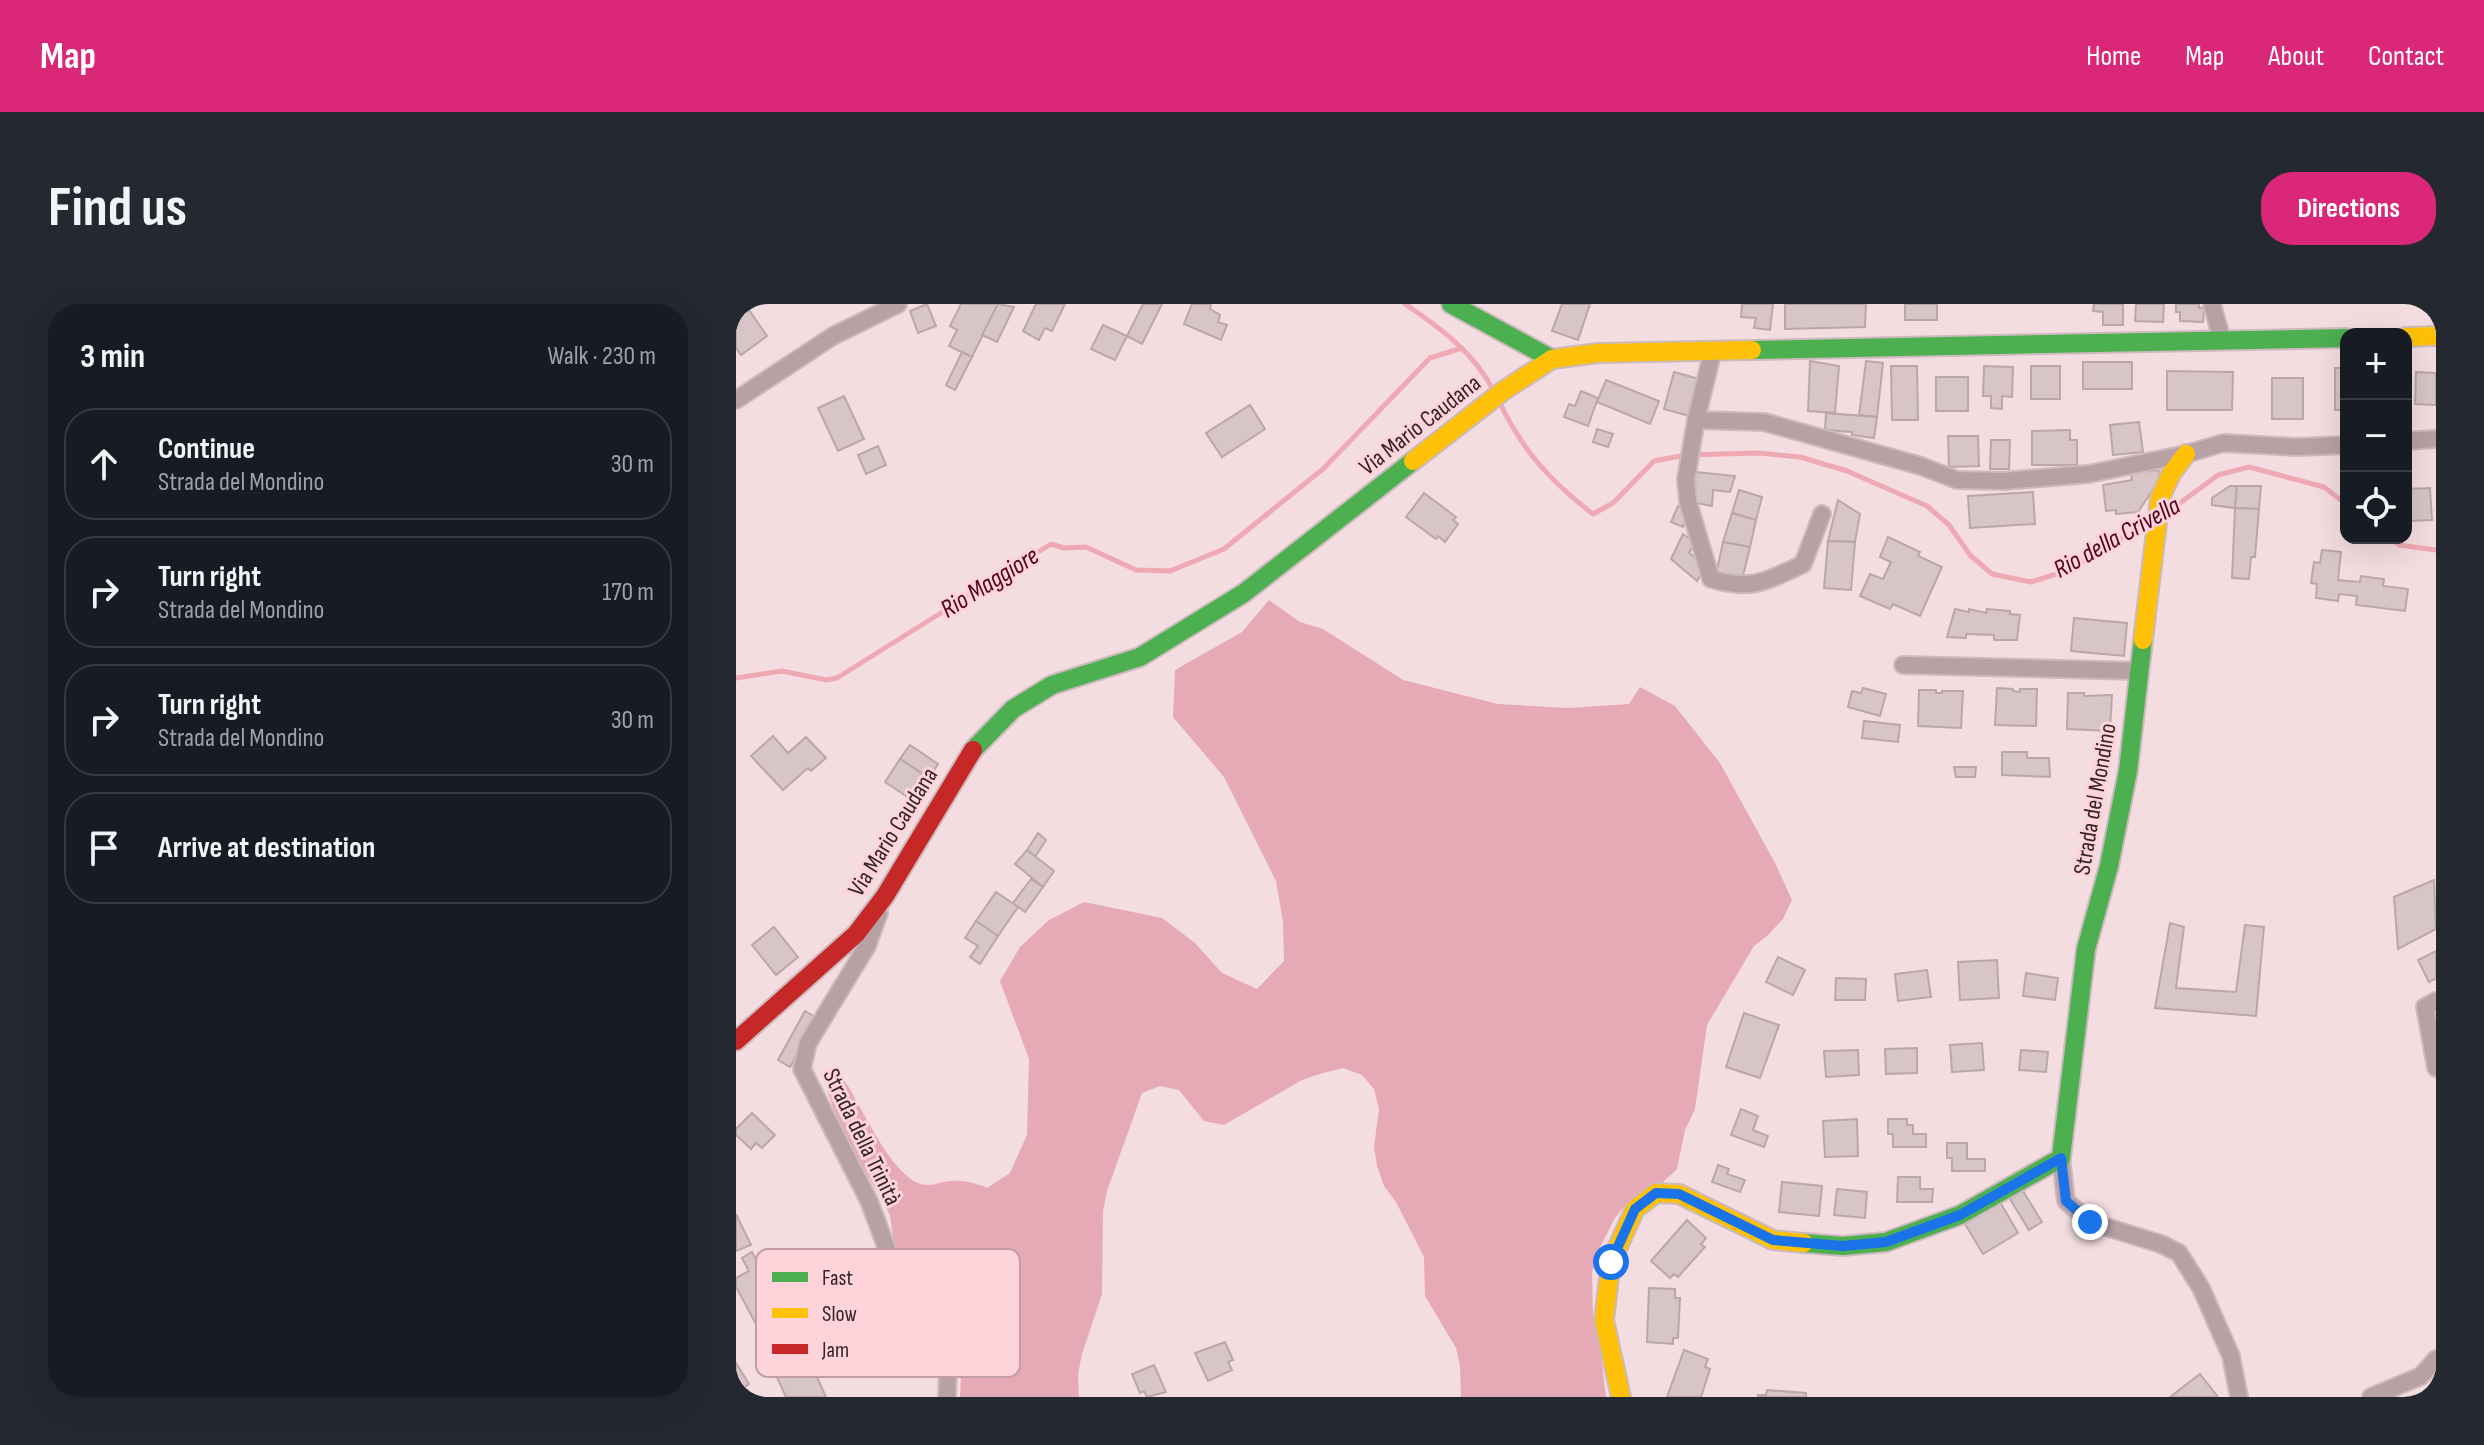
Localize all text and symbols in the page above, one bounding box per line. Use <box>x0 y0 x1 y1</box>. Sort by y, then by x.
text: Map <box>40 34 96 79</box>
text: Home <box>2086 40 2141 73</box>
text: Map <box>2185 40 2224 73</box>
text: About <box>2268 40 2324 73</box>
text: Contact <box>2368 40 2444 73</box>
button: Directions <box>2261 172 2436 245</box>
text: Find us <box>48 175 187 242</box>
map controls <box>2340 328 2412 544</box>
button: + <box>2340 328 2412 400</box>
text: 3 min <box>80 336 145 377</box>
text: Walk · 230 m <box>547 341 656 372</box>
street label: Via Mario Caudana <box>1353 369 1487 481</box>
button: − <box>2340 400 2412 472</box>
text: Continue <box>158 431 255 467</box>
icon: ahead <box>82 442 126 486</box>
text: 30 m <box>611 449 654 480</box>
text: Strada del Mondino <box>158 467 324 498</box>
button: locate <box>2340 472 2412 544</box>
water label: Rio della Crivella <box>2048 490 2186 586</box>
water label: Rio Maggiore <box>935 541 1045 625</box>
text: Turn right <box>158 559 261 595</box>
icon: right <box>82 570 126 614</box>
text: 170 m <box>602 577 654 608</box>
text: Strada del Mondino <box>158 595 324 626</box>
text: Turn right <box>158 687 261 723</box>
icon: right <box>82 698 126 742</box>
text: 30 m <box>611 705 654 736</box>
street label: Strada del Mondino <box>2067 721 2123 877</box>
text: Strada del Mondino <box>158 723 324 754</box>
street label: Via Mario Caudana <box>842 762 944 902</box>
icon: arrive <box>82 826 126 870</box>
text: Arrive at destination <box>158 830 375 866</box>
street label: Strada della Trinità <box>816 1064 908 1210</box>
route end <box>2072 1204 2108 1240</box>
route start <box>1593 1244 1629 1280</box>
legend <box>756 1249 1020 1377</box>
text: Fast <box>822 1265 853 1292</box>
text: Slow <box>822 1301 857 1328</box>
text: Jam <box>821 1337 849 1364</box>

